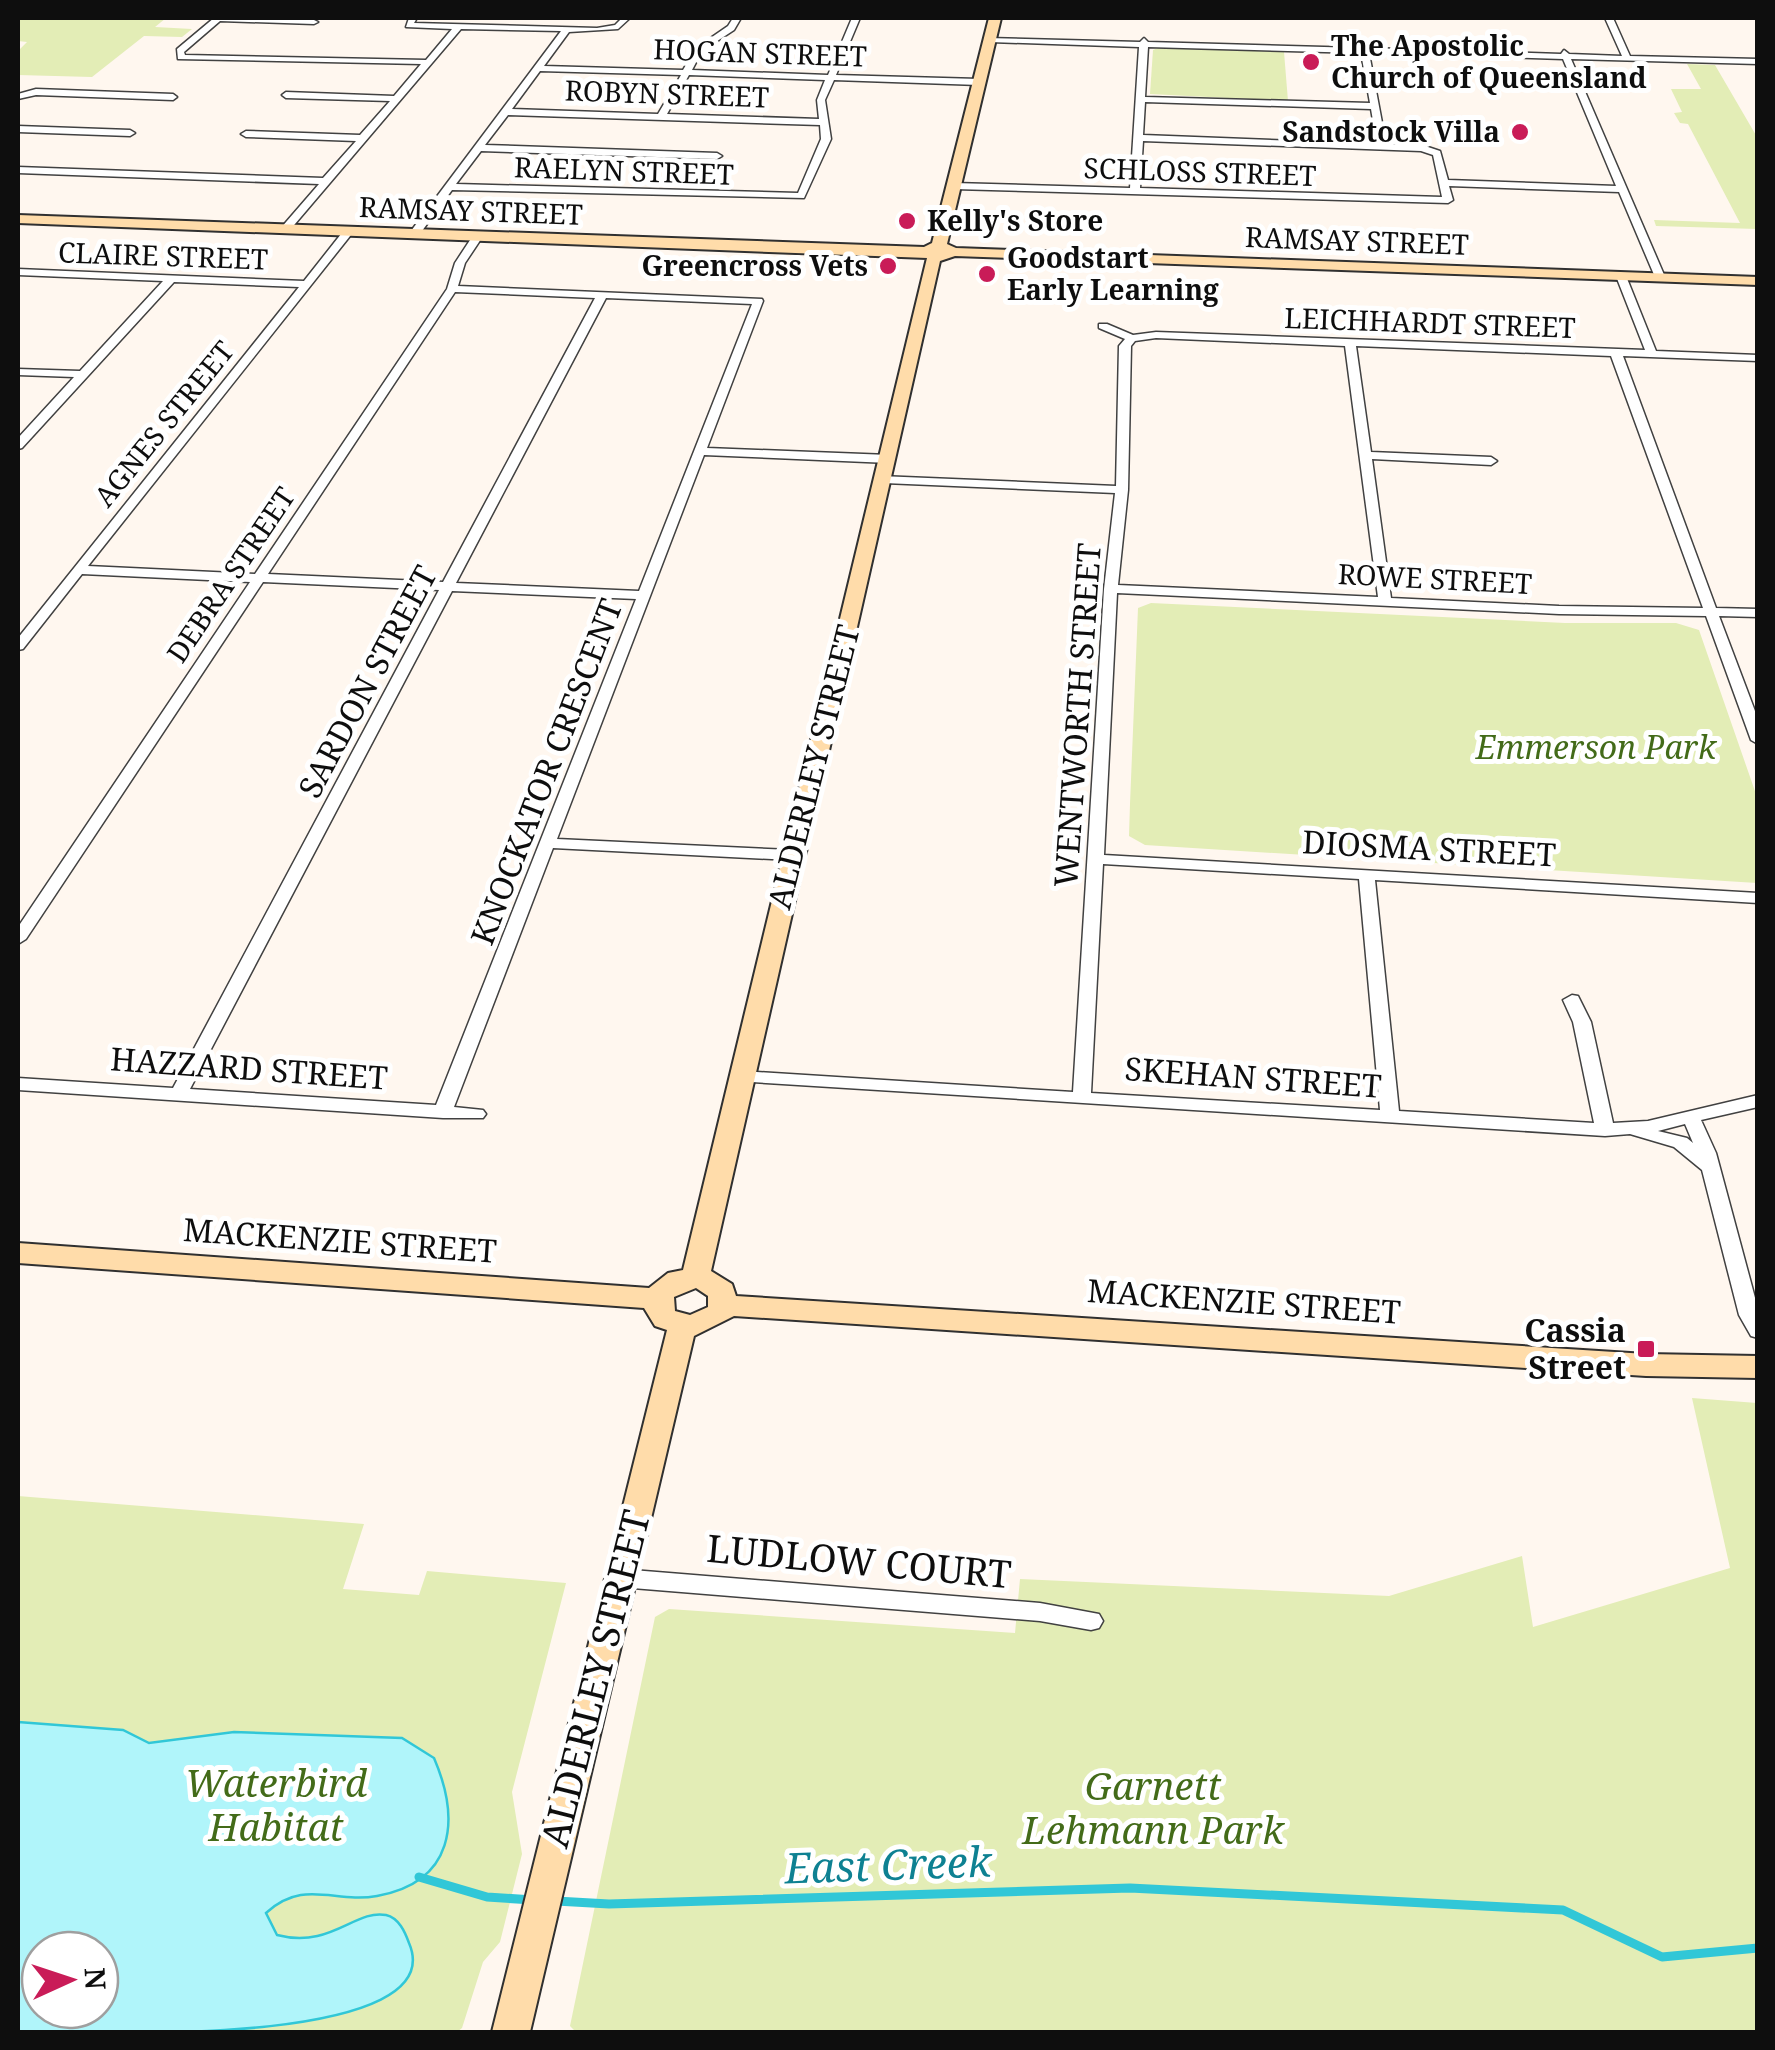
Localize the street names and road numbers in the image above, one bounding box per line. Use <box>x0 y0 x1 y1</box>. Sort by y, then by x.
street label: HOGAN STREET <box>653 29 867 75</box>
street label: ROBYN STREET <box>564 70 770 116</box>
street label: RAELYN STREET <box>514 147 734 193</box>
street label: SCHLOSS STREET <box>1083 148 1317 194</box>
street label: RAMSAY STREET <box>359 187 584 233</box>
street label: RAMSAY STREET <box>1245 217 1470 263</box>
street label: CLAIRE STREET <box>57 232 269 278</box>
street label: LEICHHARDT STREET <box>1284 298 1576 346</box>
street label: AGNES STREET <box>85 333 242 514</box>
street label: DEBRA STREET <box>157 479 303 670</box>
street label: WENTWORTH STREET <box>1043 542 1110 888</box>
street label: ROWE STREET <box>1337 554 1533 602</box>
street label: SARDON STREET <box>287 558 446 805</box>
street label: KNOCKATOR CRESCENT <box>460 592 631 950</box>
street label: ALDERLEY STREET <box>756 620 869 913</box>
street label: DIOSMA STREET <box>1301 819 1557 876</box>
street label: HAZZARD STREET <box>109 1036 389 1099</box>
street label: SKEHAN STREET <box>1123 1046 1383 1107</box>
street label: MACKENZIE STREET <box>182 1207 498 1272</box>
street label: MACKENZIE STREET <box>1086 1268 1402 1333</box>
street label: ALDERLEY STREET <box>527 1505 661 1853</box>
street label: LUDLOW COURT <box>705 1521 1014 1599</box>

